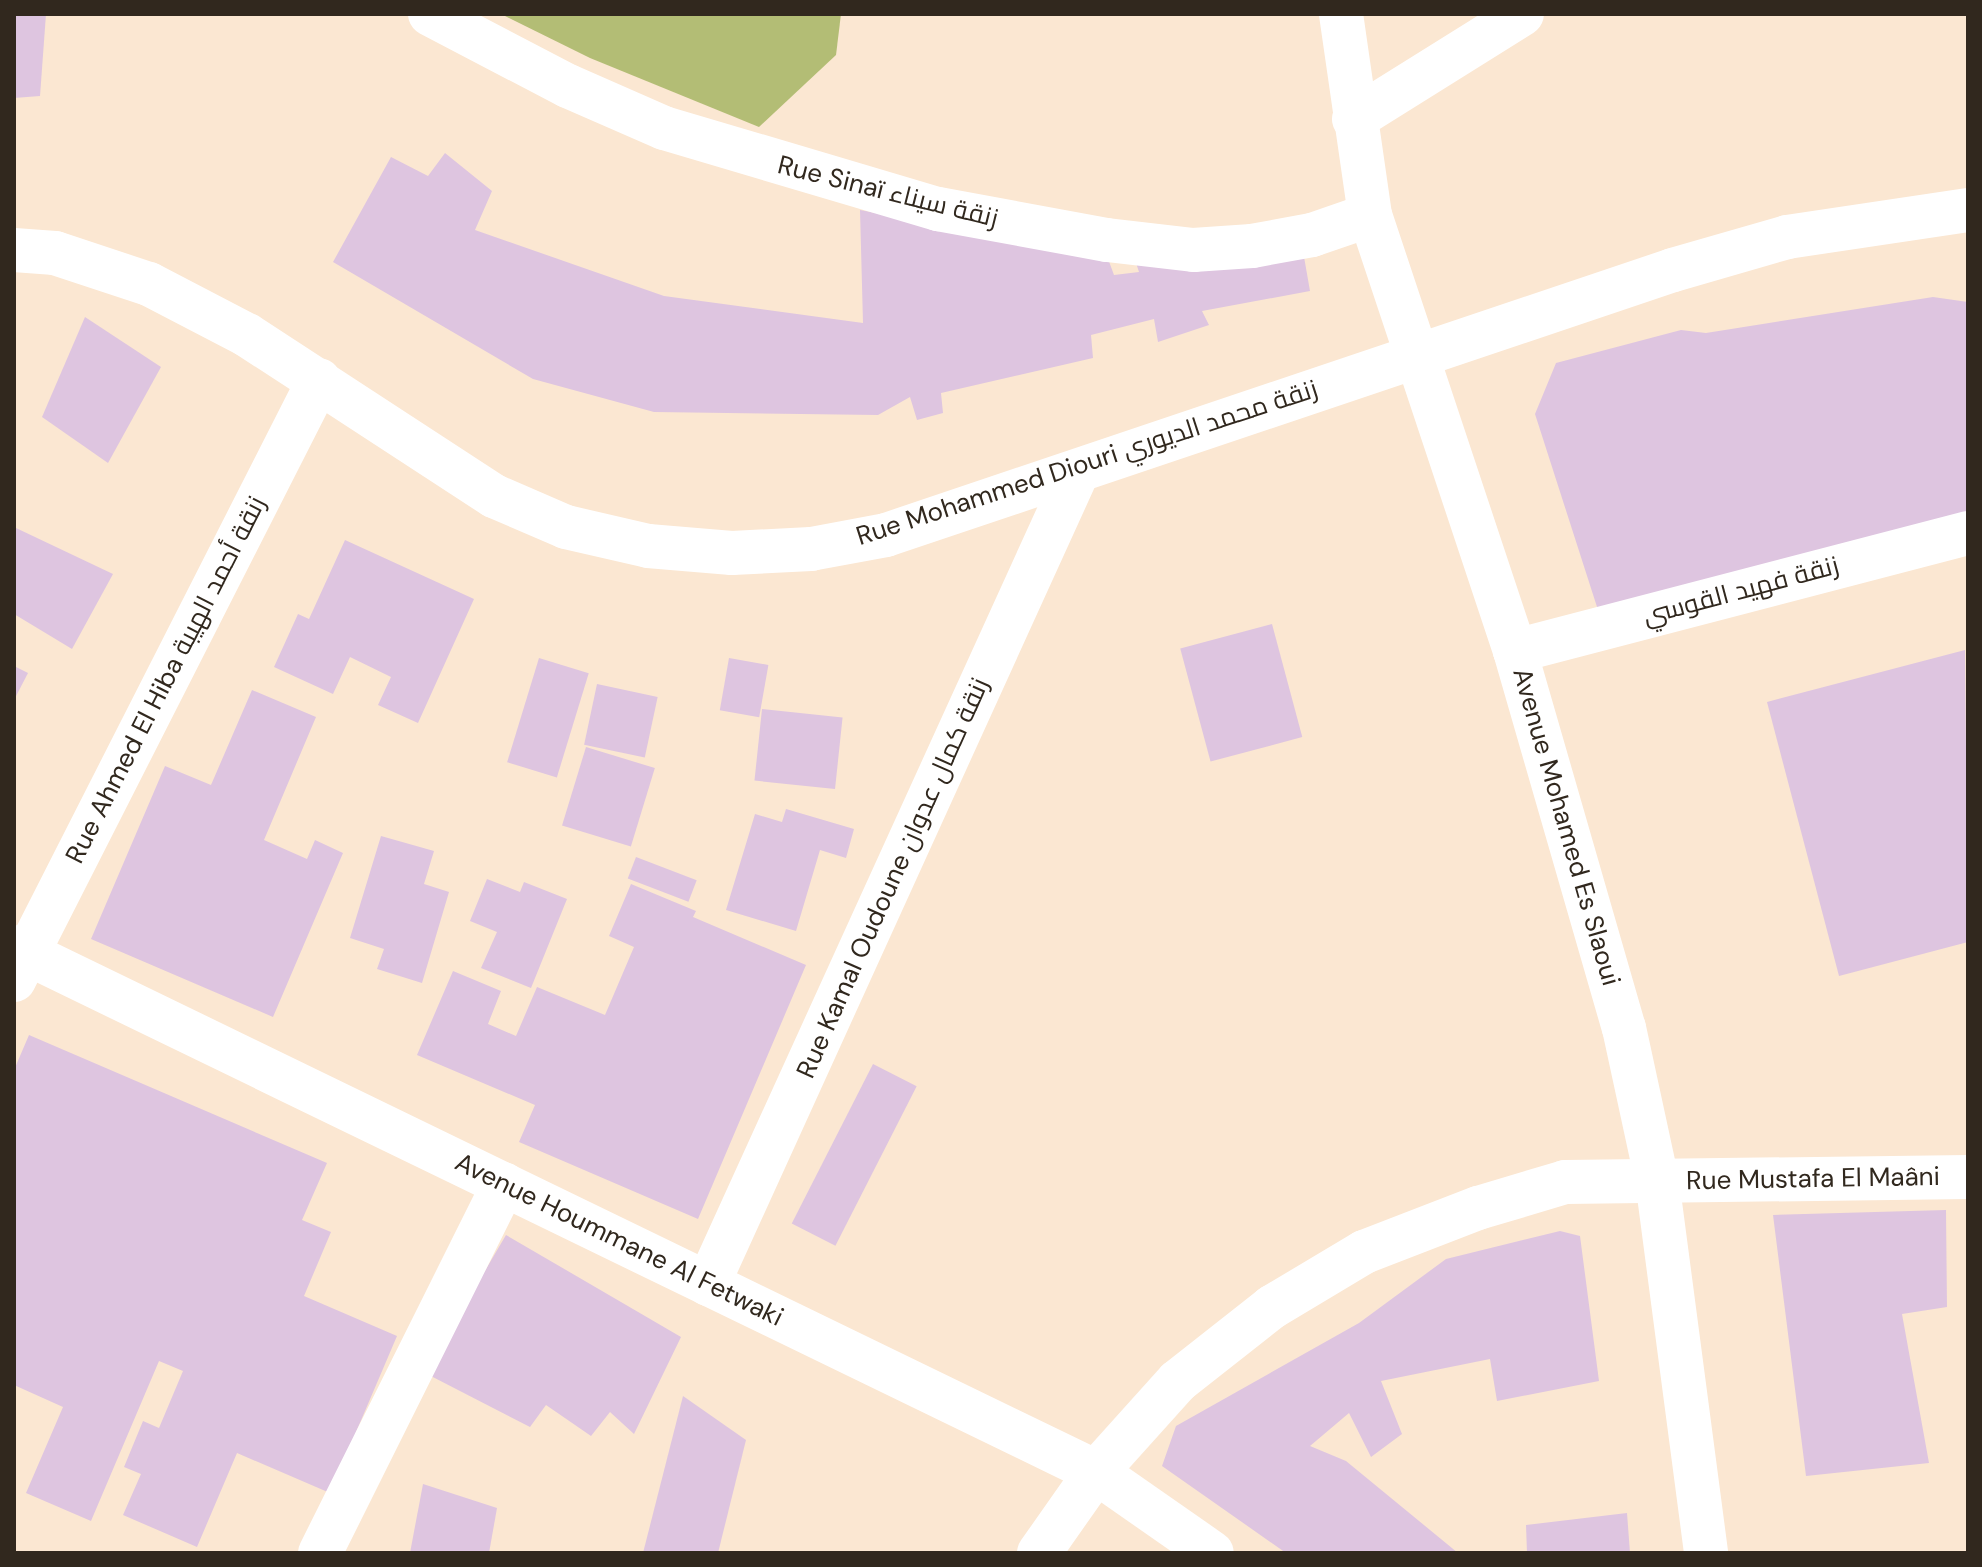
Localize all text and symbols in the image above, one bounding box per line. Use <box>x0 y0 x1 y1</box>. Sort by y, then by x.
street label: Rue Sinaï زنقة سيناء <box>775 150 1001 234</box>
street label: Rue Mohammed Diouri زنقة محمد الديوري <box>852 374 1322 552</box>
street label: Rue Ahmed El Hiba زنقة أحمد الهيبة <box>60 491 272 869</box>
street label: زنقة فهيد القوسي <box>1640 550 1842 632</box>
street label: Avenue Mohamed Es Slaoui <box>1506 665 1626 989</box>
street label: Rue Kamal Oudoune زنقة كمال عدوان <box>790 673 996 1083</box>
street label: Avenue Hoummane Al Fetwaki <box>450 1147 788 1333</box>
street label: Rue Mustafa El Maâni <box>1686 1161 1940 1197</box>

